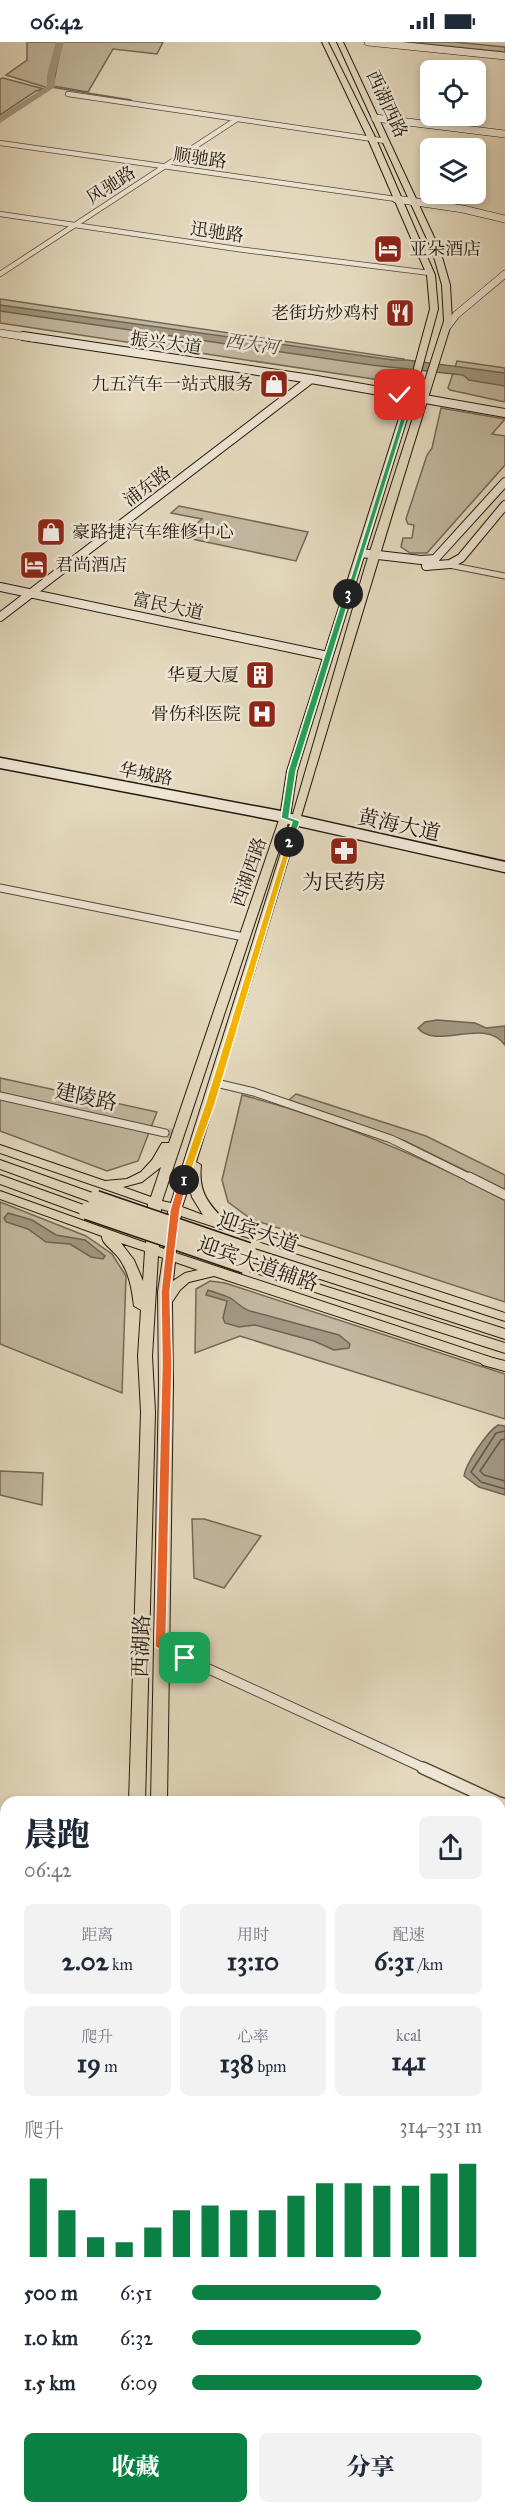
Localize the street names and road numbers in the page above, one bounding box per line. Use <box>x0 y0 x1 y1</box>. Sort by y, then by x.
street label: 西湖西路 <box>362 67 412 141</box>
street label: 顺驰路 <box>172 143 228 173</box>
street label: 风驰路 <box>82 161 140 209</box>
street label: 迅驰路 <box>189 217 245 247</box>
street label: 振兴大道 <box>129 327 203 359</box>
street label: 浦东路 <box>119 461 175 511</box>
street label: 富民大道 <box>130 588 206 624</box>
street label: 华城路 <box>117 758 175 790</box>
street label: 黄海大道 <box>355 804 443 846</box>
street label: 西湖西路 <box>227 834 271 910</box>
street label: 建陵路 <box>52 1078 120 1116</box>
street label: 迎宾大道 <box>214 1206 302 1258</box>
street label: 迎宾大道辅路 <box>194 1231 322 1297</box>
street label: 西湖路 <box>127 1614 155 1678</box>

